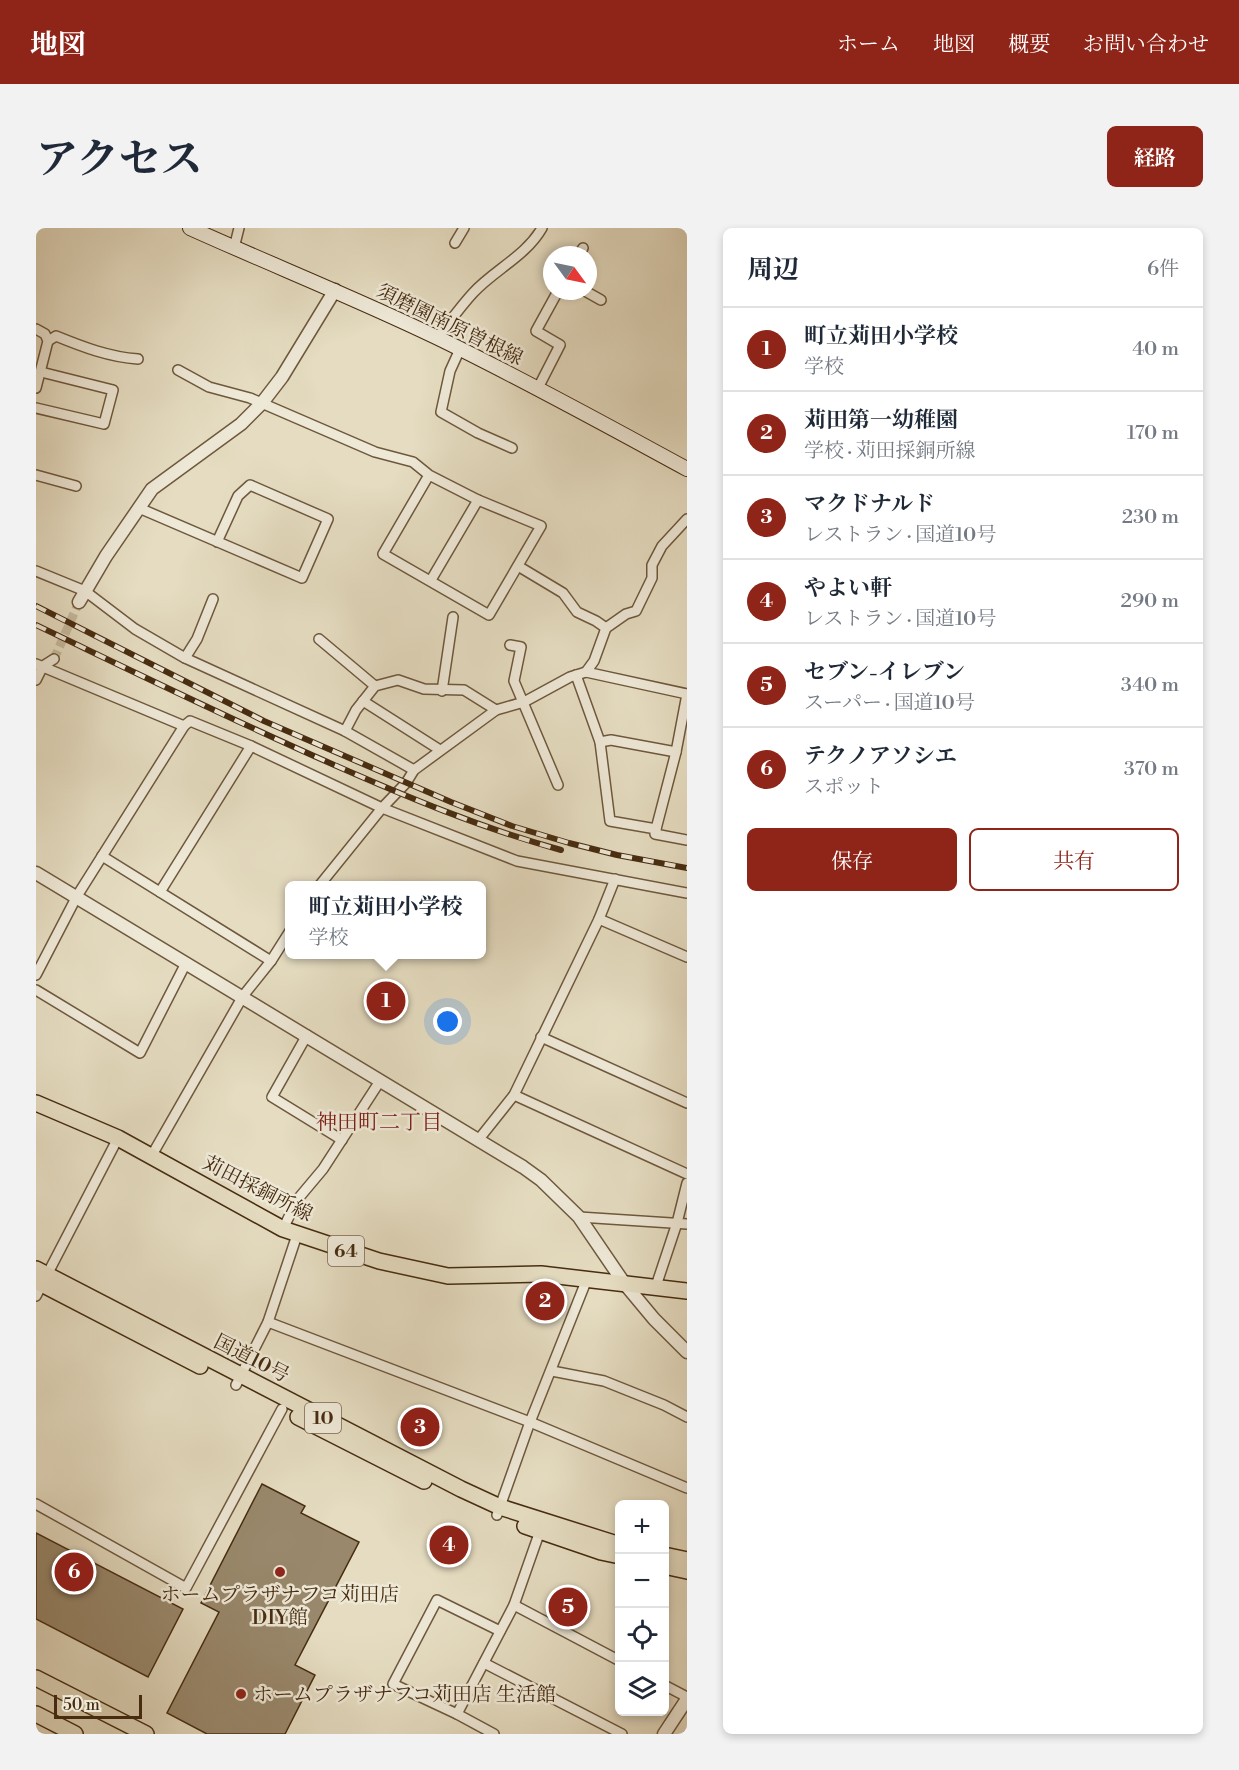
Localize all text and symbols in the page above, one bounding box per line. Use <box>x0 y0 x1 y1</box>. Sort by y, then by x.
text: 地図 <box>30 28 86 63</box>
text: ホーム <box>837 32 900 58</box>
text: 地図 <box>933 32 975 58</box>
text: 概要 <box>1008 32 1050 58</box>
text: お問い合わせ <box>1083 32 1209 58</box>
button: 経路 <box>1107 126 1203 187</box>
text: アクセス <box>36 134 203 187</box>
north arrow <box>543 246 597 300</box>
text: 周辺 <box>747 254 799 286</box>
text: 6件 <box>1147 257 1179 282</box>
street label: 須磨園南原曽根線 <box>372 279 527 372</box>
text: 町立苅田小学校 <box>804 323 958 350</box>
text: 1 <box>762 337 771 362</box>
text: 40 m <box>1132 337 1179 362</box>
text: 学校 <box>804 355 844 380</box>
text: 苅田第一幼稚園 <box>804 407 958 434</box>
text: 2 <box>760 421 773 446</box>
text: 170 m <box>1127 421 1179 446</box>
text: 学校 · 苅田採銅所線 <box>804 439 976 464</box>
text: マクドナルド <box>804 491 935 518</box>
text: 3 <box>760 505 773 530</box>
text: 230 m <box>1122 505 1179 530</box>
text: レストラン · 国道10号 <box>804 523 996 548</box>
text: やよい軒 <box>804 575 892 602</box>
text: 4 <box>760 589 773 614</box>
text: 290 m <box>1121 589 1179 614</box>
text: レストラン · 国道10号 <box>804 607 996 632</box>
text: セブン-イレブン <box>804 659 965 686</box>
text: 5 <box>760 673 773 698</box>
text: 340 m <box>1121 673 1179 698</box>
text: スーパー · 国道10号 <box>804 691 975 716</box>
text: テクノアソシエ <box>804 743 957 770</box>
text: 6 <box>760 757 773 782</box>
text: 370 m <box>1124 757 1179 782</box>
text: スポット <box>804 775 884 800</box>
button: 保存 <box>747 828 957 891</box>
button: 共有 <box>969 828 1179 891</box>
popup <box>285 881 486 959</box>
text: 町立苅田小学校 <box>308 894 463 921</box>
text: 学校 <box>308 926 348 951</box>
pin: 1 <box>366 978 406 1024</box>
your location <box>433 1007 462 1036</box>
district label: 神田町二丁目 <box>316 1110 442 1136</box>
street label: 苅田採銅所線 <box>198 1151 316 1228</box>
road number: 64 <box>328 1236 364 1266</box>
pin: 2 <box>526 1278 564 1324</box>
street label: 国道10号 <box>209 1330 293 1389</box>
road number: 10 <box>305 1403 341 1433</box>
pin: 3 <box>400 1404 440 1450</box>
map controls <box>615 1500 669 1716</box>
button: + <box>615 1500 669 1554</box>
pin: 4 <box>430 1522 468 1568</box>
pin: 6 <box>54 1550 93 1594</box>
button: − <box>615 1554 669 1608</box>
marker: ホームプラザナフコ苅田店 DIY館 <box>273 1565 287 1579</box>
place label: ホームプラザナフコ苅田店 DIY館 <box>161 1583 400 1631</box>
pin: 5 <box>548 1584 588 1630</box>
button: locate <box>615 1608 669 1662</box>
button: layers <box>615 1662 669 1716</box>
place label: ホームプラザナフコ苅田店 生活館 <box>253 1683 556 1708</box>
marker: ホームプラザナフコ苅田店 生活館 <box>234 1687 248 1701</box>
scale bar <box>54 1692 142 1720</box>
text: 50 m <box>63 1695 100 1715</box>

